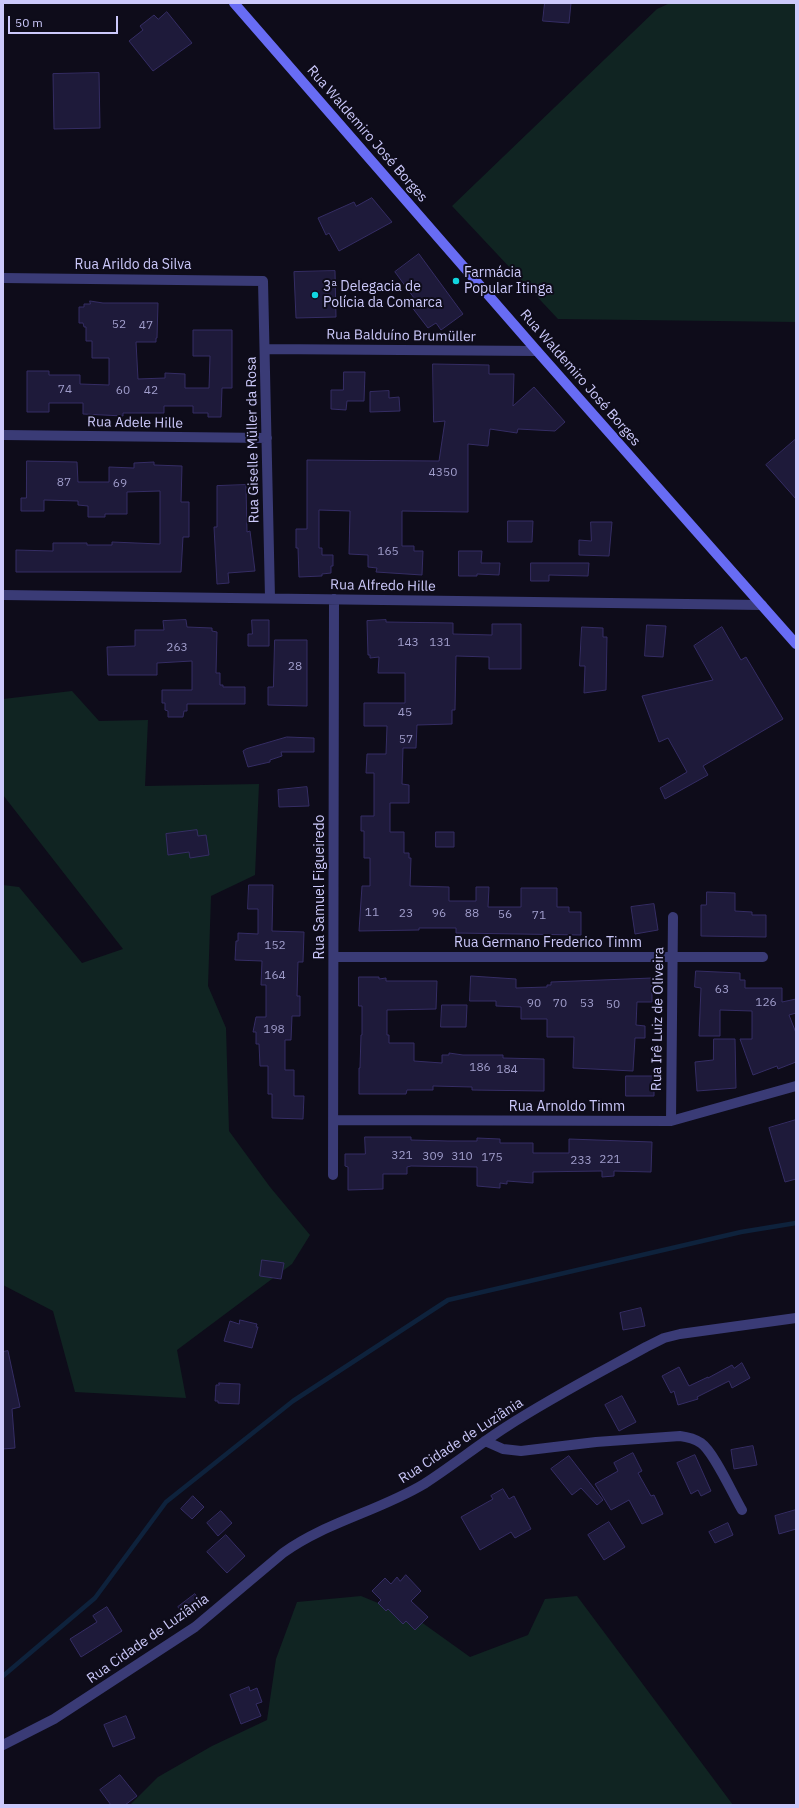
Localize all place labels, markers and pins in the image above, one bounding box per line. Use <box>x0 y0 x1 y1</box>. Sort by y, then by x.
place label: Farmácia Popular Itinga <box>464 265 553 298</box>
marker: Farmácia Popular Itinga <box>451 276 461 286</box>
place label: 3ª Delegacia de Polícia da Comarca <box>323 279 442 312</box>
marker: 3ª Delegacia de Polícia da Comarca <box>310 290 320 300</box>

